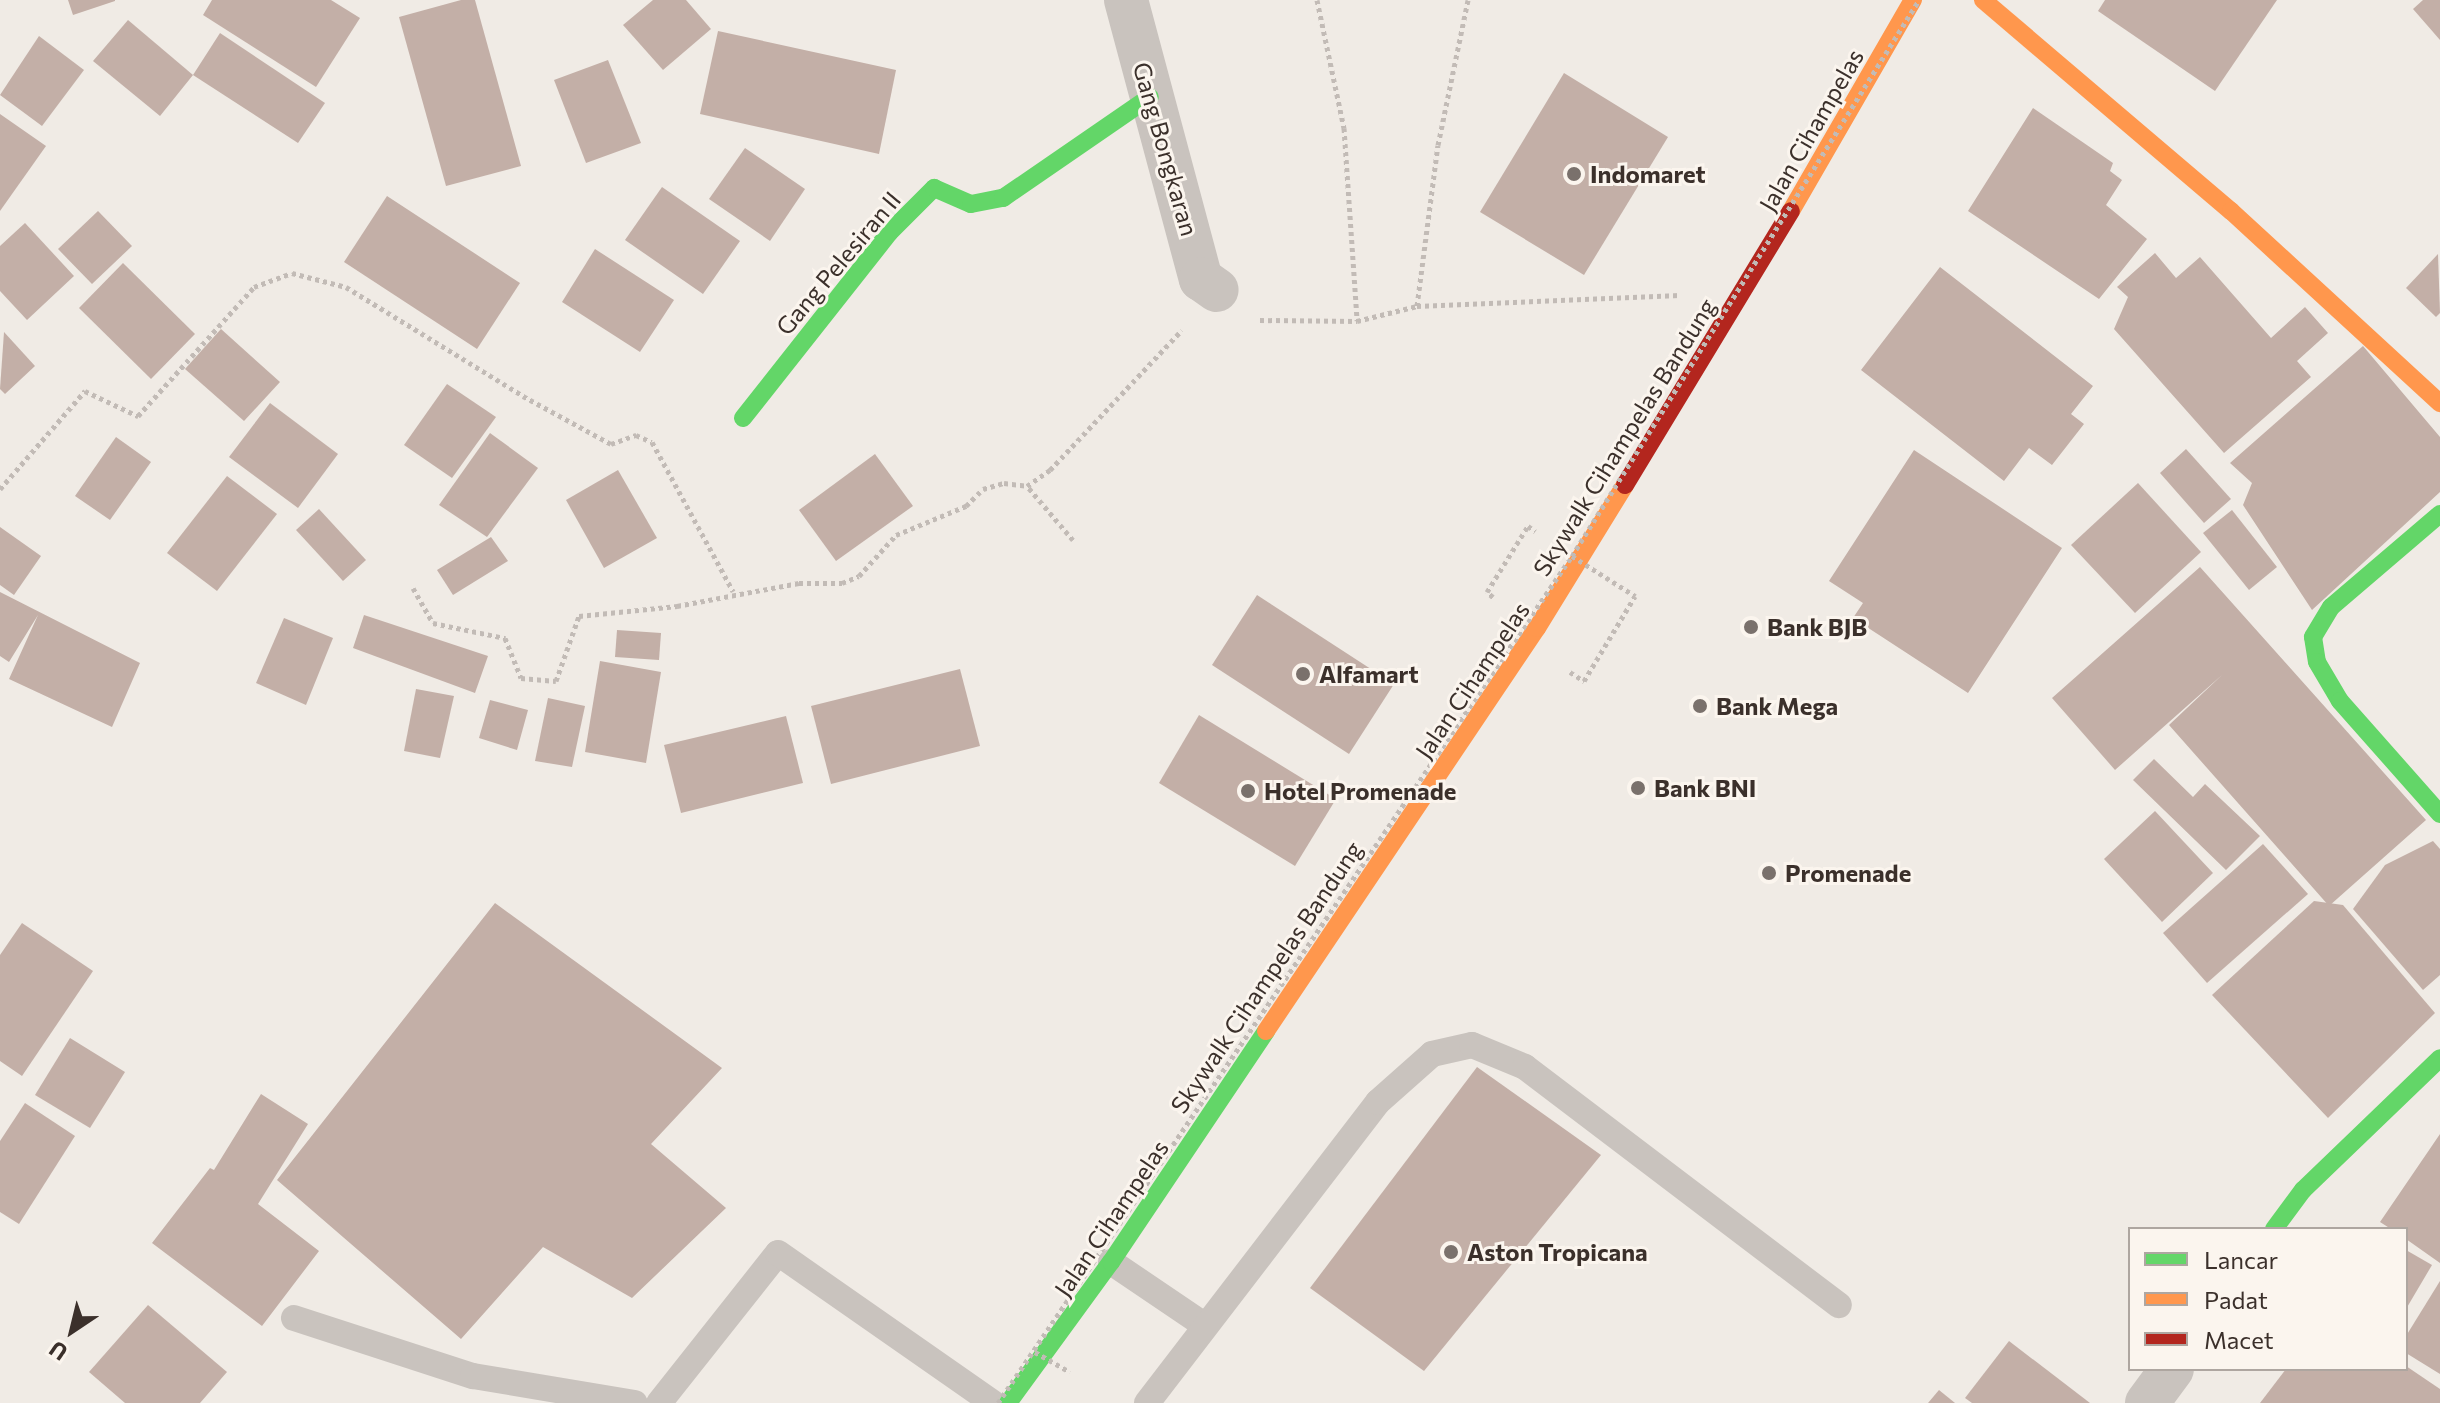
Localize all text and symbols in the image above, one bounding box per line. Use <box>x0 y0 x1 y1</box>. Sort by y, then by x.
street label: Jalan Cihampelas <box>1753 44 1869 216</box>
street label: Gang Bongkaran <box>1127 59 1205 239</box>
place label: Indomaret <box>1590 160 1706 188</box>
marker: Indomaret <box>1565 165 1583 183</box>
street label: Gang Pelesiran II <box>770 185 906 341</box>
street label: Skywalk Cihampelas Bandung <box>1527 293 1721 581</box>
street label: Jalan Cihampelas <box>1409 596 1535 764</box>
place label: Bank BJB <box>1767 613 1867 641</box>
marker: Bank BJB <box>1742 618 1760 636</box>
place label: Alfamart <box>1319 660 1419 688</box>
marker: Alfamart <box>1294 665 1312 683</box>
place label: Bank Mega <box>1716 692 1838 720</box>
marker: Bank Mega <box>1691 697 1709 715</box>
place label: Bank BNI <box>1654 774 1756 802</box>
place label: Hotel Promenade <box>1264 777 1456 805</box>
marker: Bank BNI <box>1629 779 1647 797</box>
marker: Hotel Promenade <box>1239 782 1257 800</box>
street label: Skywalk Cihampelas Bandung <box>1164 836 1368 1118</box>
place label: Promenade <box>1785 859 1911 887</box>
marker: Promenade <box>1760 864 1778 882</box>
street label: Jalan Cihampelas <box>1048 1134 1174 1302</box>
legend <box>2128 1227 2408 1371</box>
place label: Aston Tropicana <box>1467 1238 1648 1266</box>
marker: Aston Tropicana <box>1442 1243 1460 1261</box>
text: Lancar <box>2204 1245 2278 1274</box>
text: Padat <box>2204 1285 2268 1314</box>
north arrow <box>32 1291 112 1371</box>
text: Macet <box>2204 1325 2274 1354</box>
text: U <box>44 1335 72 1367</box>

